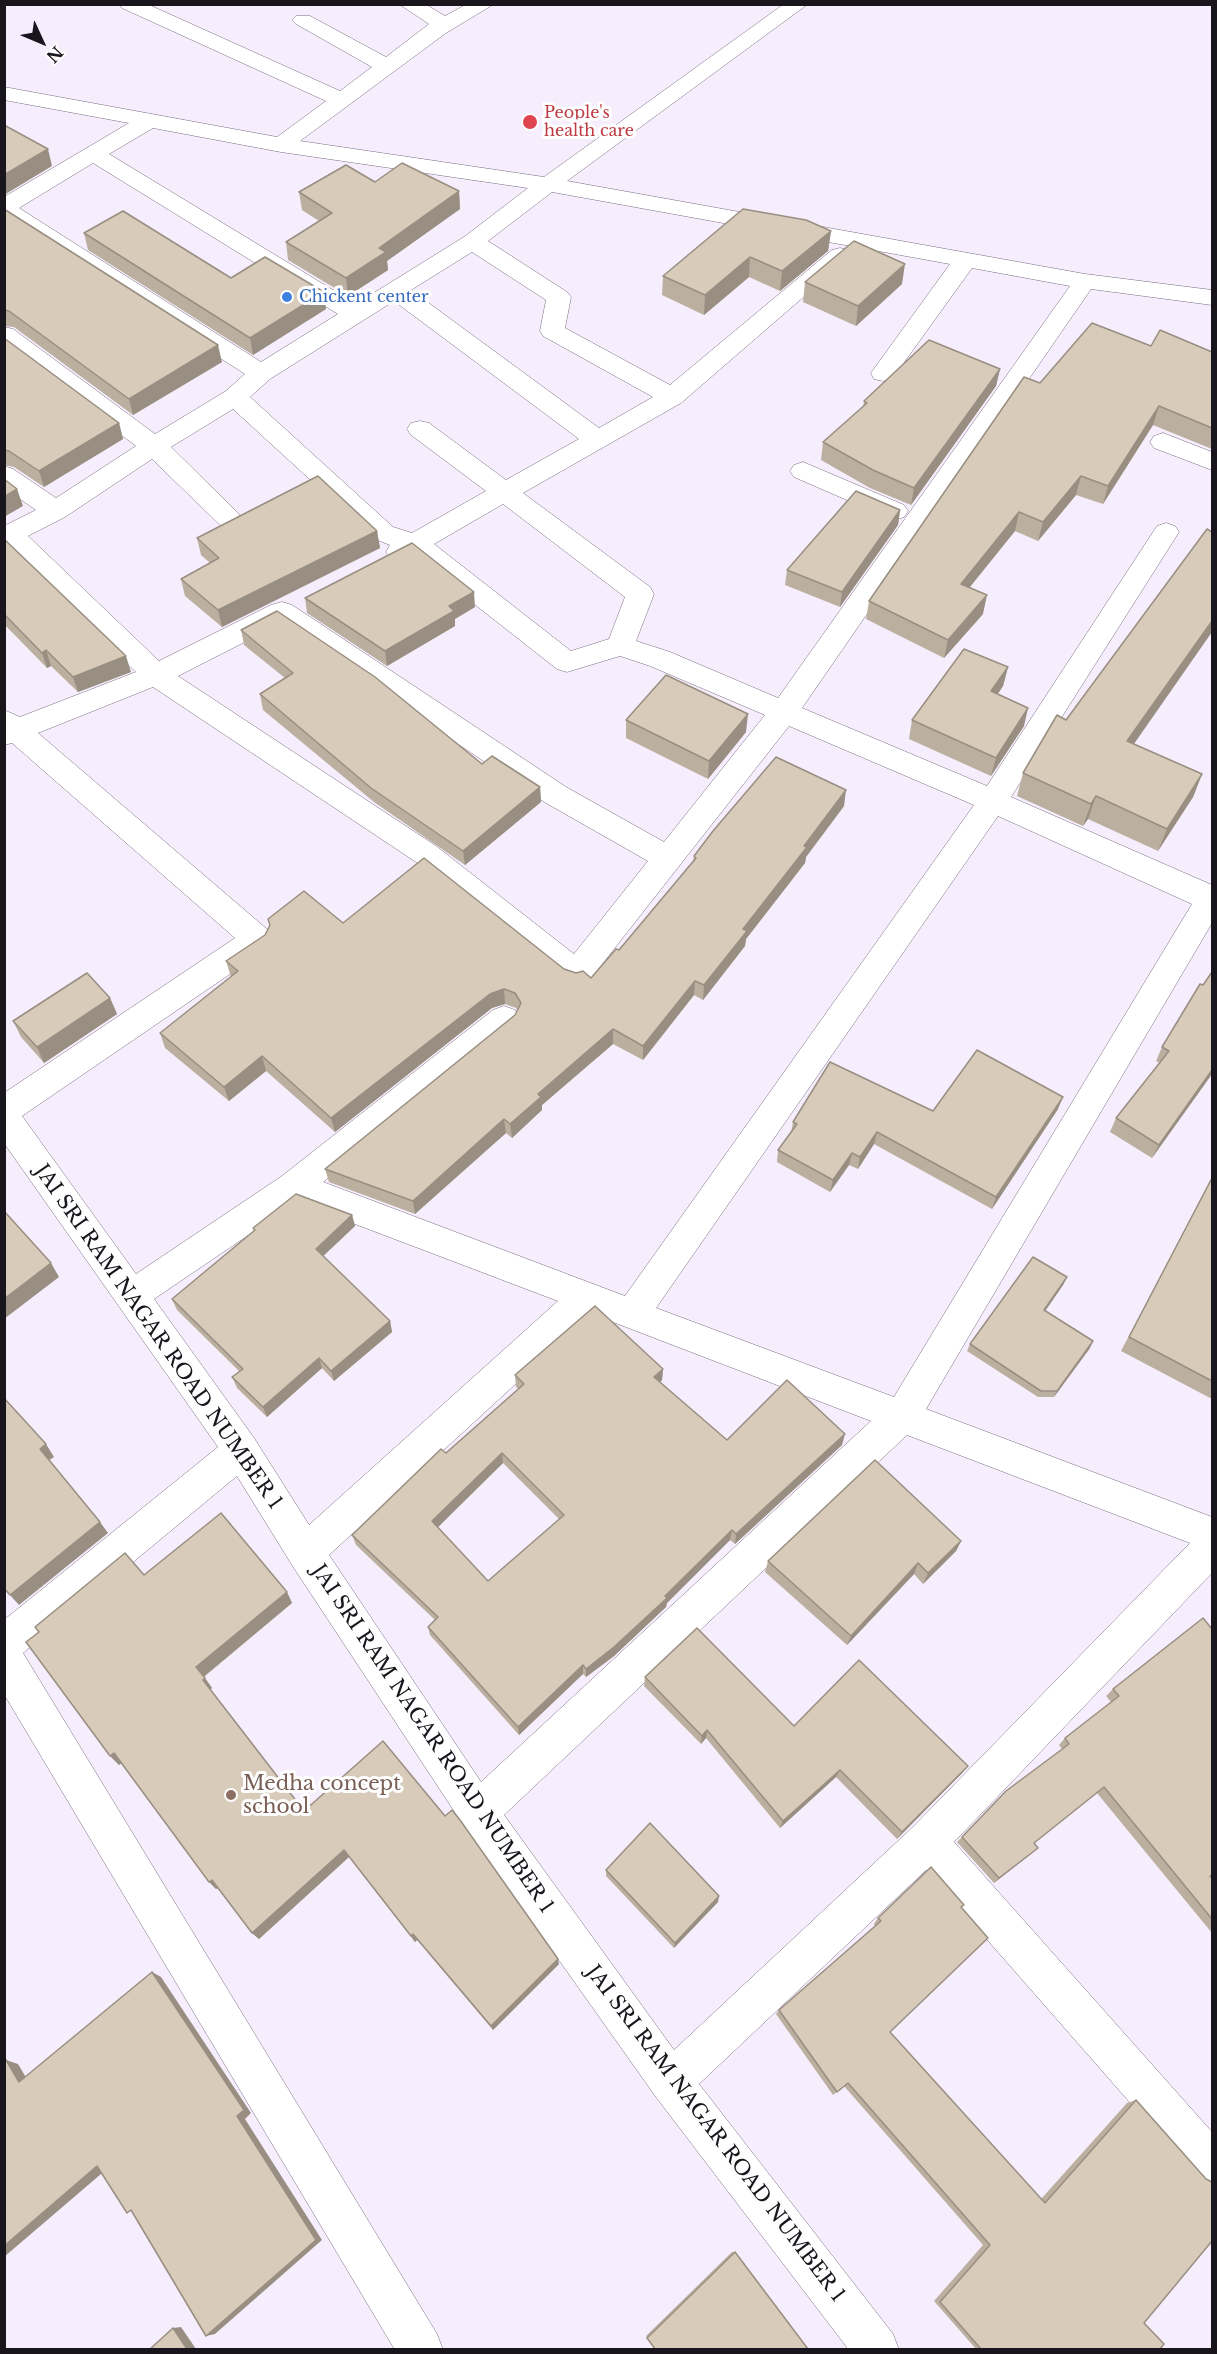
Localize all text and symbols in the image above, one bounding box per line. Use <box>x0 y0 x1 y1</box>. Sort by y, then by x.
north arrow <box>12 12 72 72</box>
text: N <box>43 42 67 67</box>
place label: People's health care <box>544 103 634 141</box>
marker: People's health care <box>521 113 539 131</box>
place label: Chickent center <box>299 287 429 307</box>
marker: Chickent center <box>280 290 294 304</box>
street label: JAI SRI RAM NAGAR ROAD NUMBER 1 <box>29 1160 287 1514</box>
street label: JAI SRI RAM NAGAR ROAD NUMBER 1 <box>306 1560 558 1918</box>
place label: Medha concept school <box>243 1772 401 1819</box>
marker: Medha concept school <box>224 1788 238 1802</box>
street label: JAI SRI RAM NAGAR ROAD NUMBER 1 <box>580 1961 850 2307</box>

